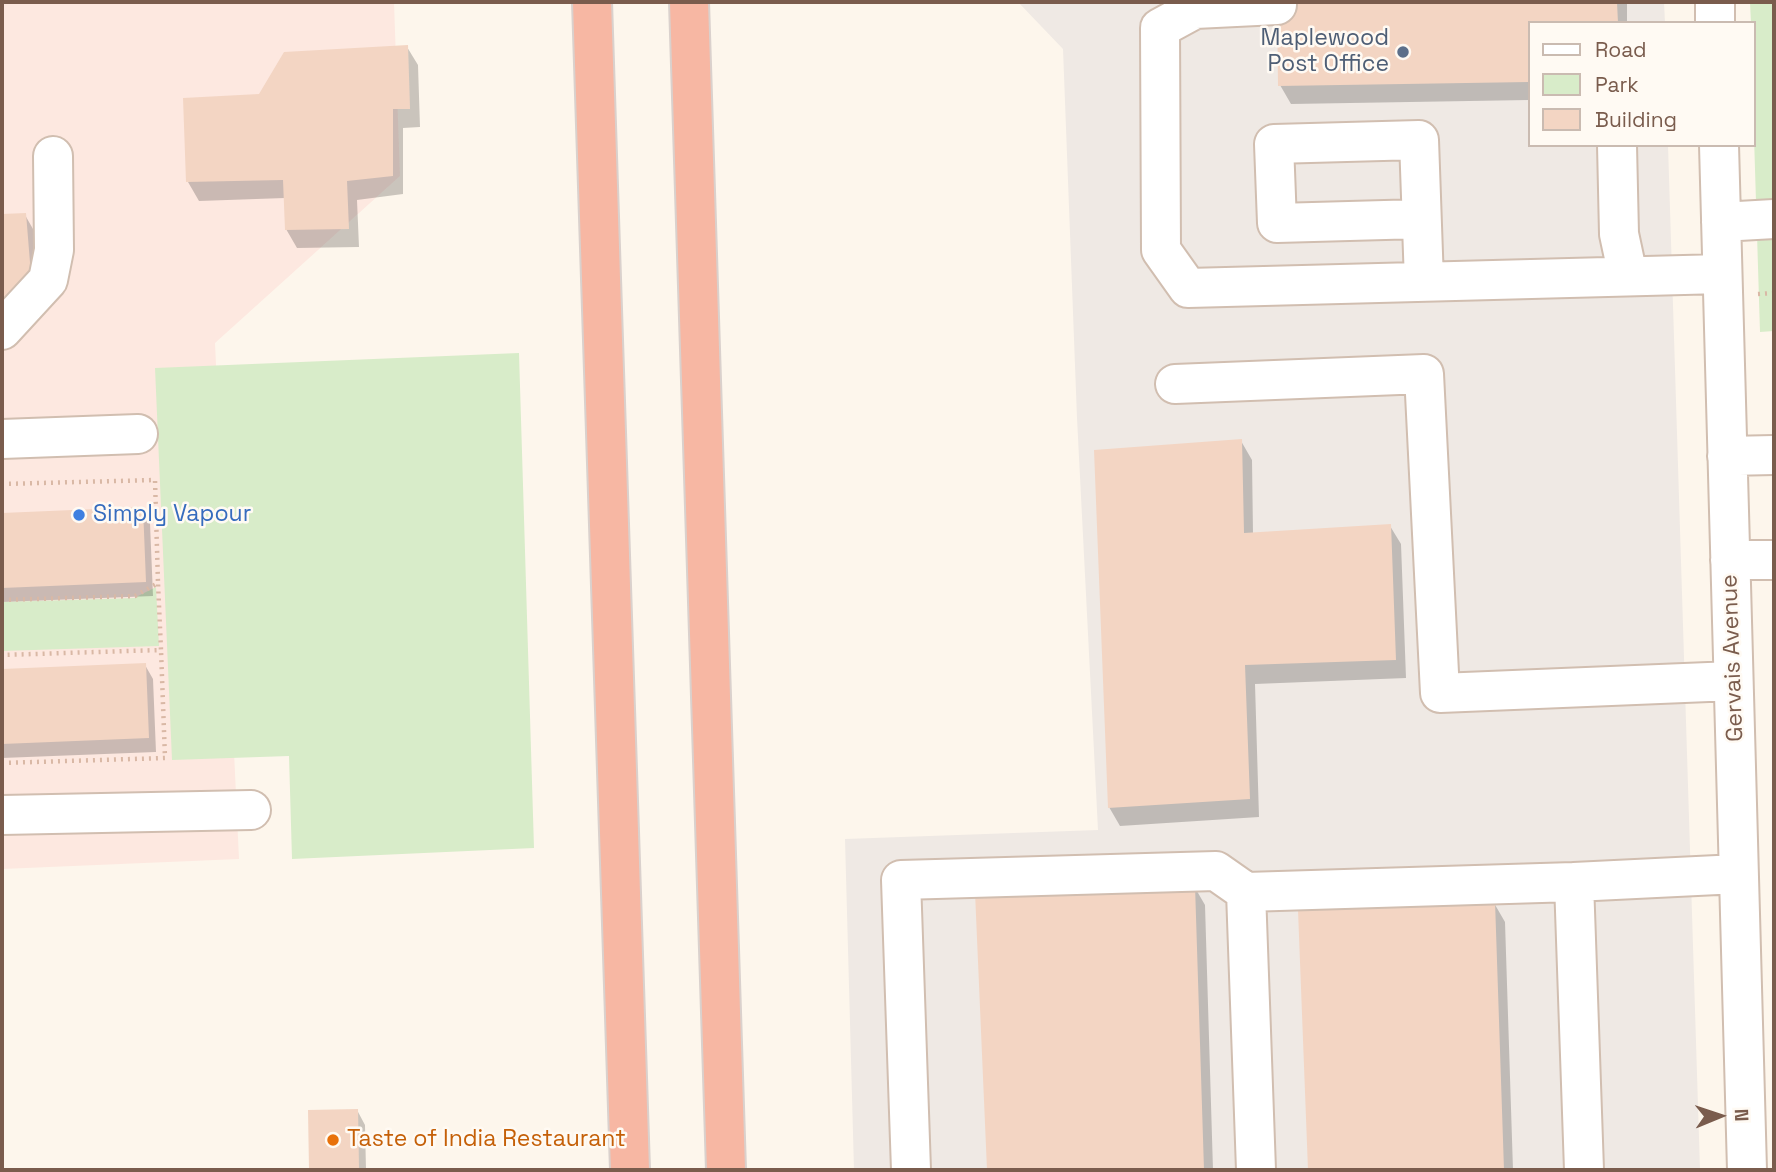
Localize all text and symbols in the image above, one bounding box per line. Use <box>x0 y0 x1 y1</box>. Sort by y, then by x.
legend <box>1528 21 1755 147</box>
place label: Maplewood Post Office <box>1261 25 1389 79</box>
text: Road <box>1595 36 1647 63</box>
marker: Maplewood Post Office <box>1395 44 1411 60</box>
text: Park <box>1595 71 1639 98</box>
text: Building <box>1595 106 1677 133</box>
place label: Simply Vapour <box>93 501 251 529</box>
marker: Simply Vapour <box>71 507 87 523</box>
street label: Gervais Avenue <box>1716 574 1750 742</box>
north arrow <box>1685 1081 1755 1151</box>
text: N <box>1729 1108 1754 1122</box>
place label: Taste of India Restaurant <box>347 1126 626 1154</box>
marker: Taste of India Restaurant <box>325 1132 341 1148</box>

